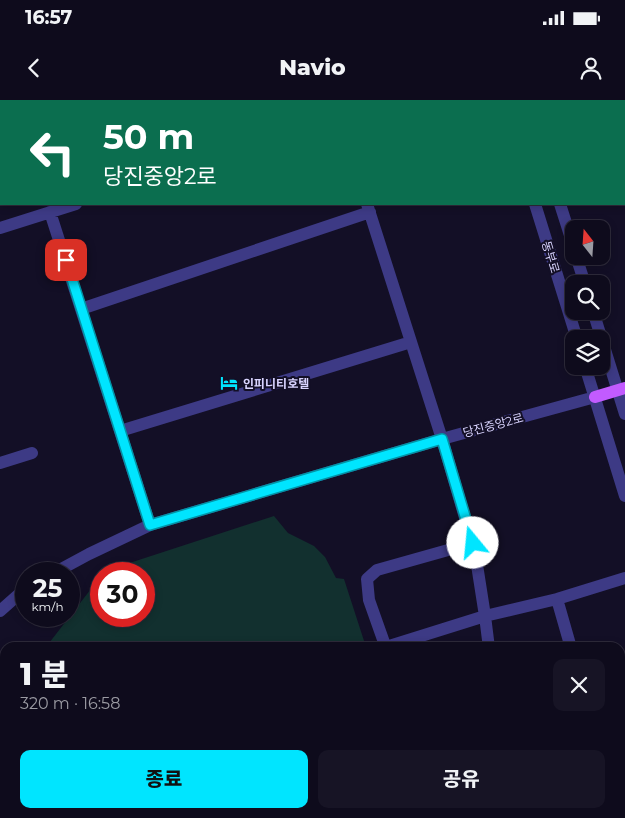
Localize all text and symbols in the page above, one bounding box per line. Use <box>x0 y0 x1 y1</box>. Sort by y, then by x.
text: 16:57 <box>25 6 72 29</box>
icon: back <box>20 54 48 82</box>
text: Navio <box>279 54 346 81</box>
icon: person <box>577 54 605 82</box>
text: 50 m <box>103 115 194 158</box>
icon: left <box>20 120 85 185</box>
text: 당진중앙2로 <box>103 163 217 190</box>
north arrow <box>565 220 610 265</box>
map controls <box>565 220 610 375</box>
pin <box>45 239 87 281</box>
street label: 동부로 <box>539 239 563 275</box>
icon: arrive <box>52 246 80 274</box>
button: search <box>565 275 610 320</box>
button: layers <box>565 330 610 375</box>
hotel icon: 인피니티호텔 <box>219 373 239 393</box>
place label: 인피니티호텔 <box>243 376 309 391</box>
street label: 당진중앙2로 <box>461 410 525 440</box>
position arrow <box>446 516 498 568</box>
speed limit sign: 30 <box>90 562 155 627</box>
text: 25 <box>33 573 62 603</box>
text: km/h <box>31 599 64 614</box>
text: 1 분 <box>20 656 68 693</box>
button: close <box>553 659 605 711</box>
text: 320 m · 16:58 <box>20 694 120 713</box>
button: 종료 <box>20 750 308 808</box>
button: 공유 <box>318 750 605 808</box>

